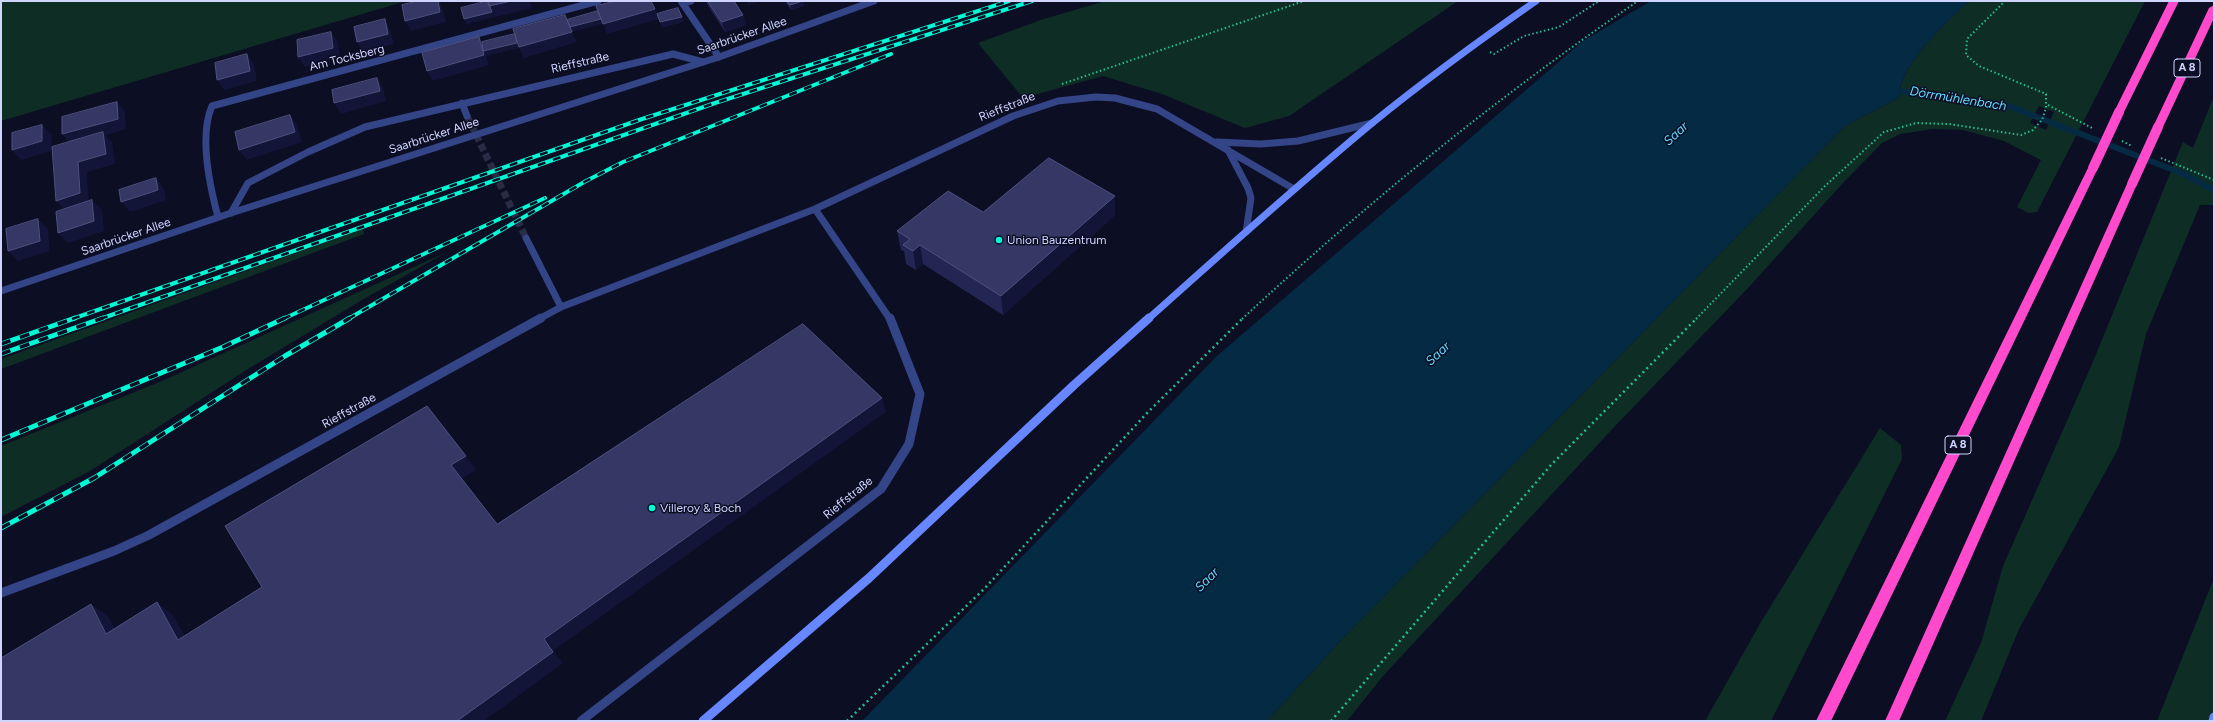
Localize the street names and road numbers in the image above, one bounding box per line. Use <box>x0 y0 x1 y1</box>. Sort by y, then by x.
street label: Saarbrücker Allee <box>695 14 789 58</box>
street label: Am Tocksberg <box>308 42 386 74</box>
street label: Rieffstraße <box>549 49 611 77</box>
road number: A 8 <box>2174 59 2200 77</box>
street label: Rieffstraße <box>977 89 1037 125</box>
street label: Saarbrücker Allee <box>387 115 481 157</box>
street label: Saarbrücker Allee <box>79 215 173 259</box>
street label: Rieffstraße <box>320 390 378 432</box>
road number: A 8 <box>1945 436 1971 454</box>
street label: Rieffstraße <box>820 474 876 522</box>

